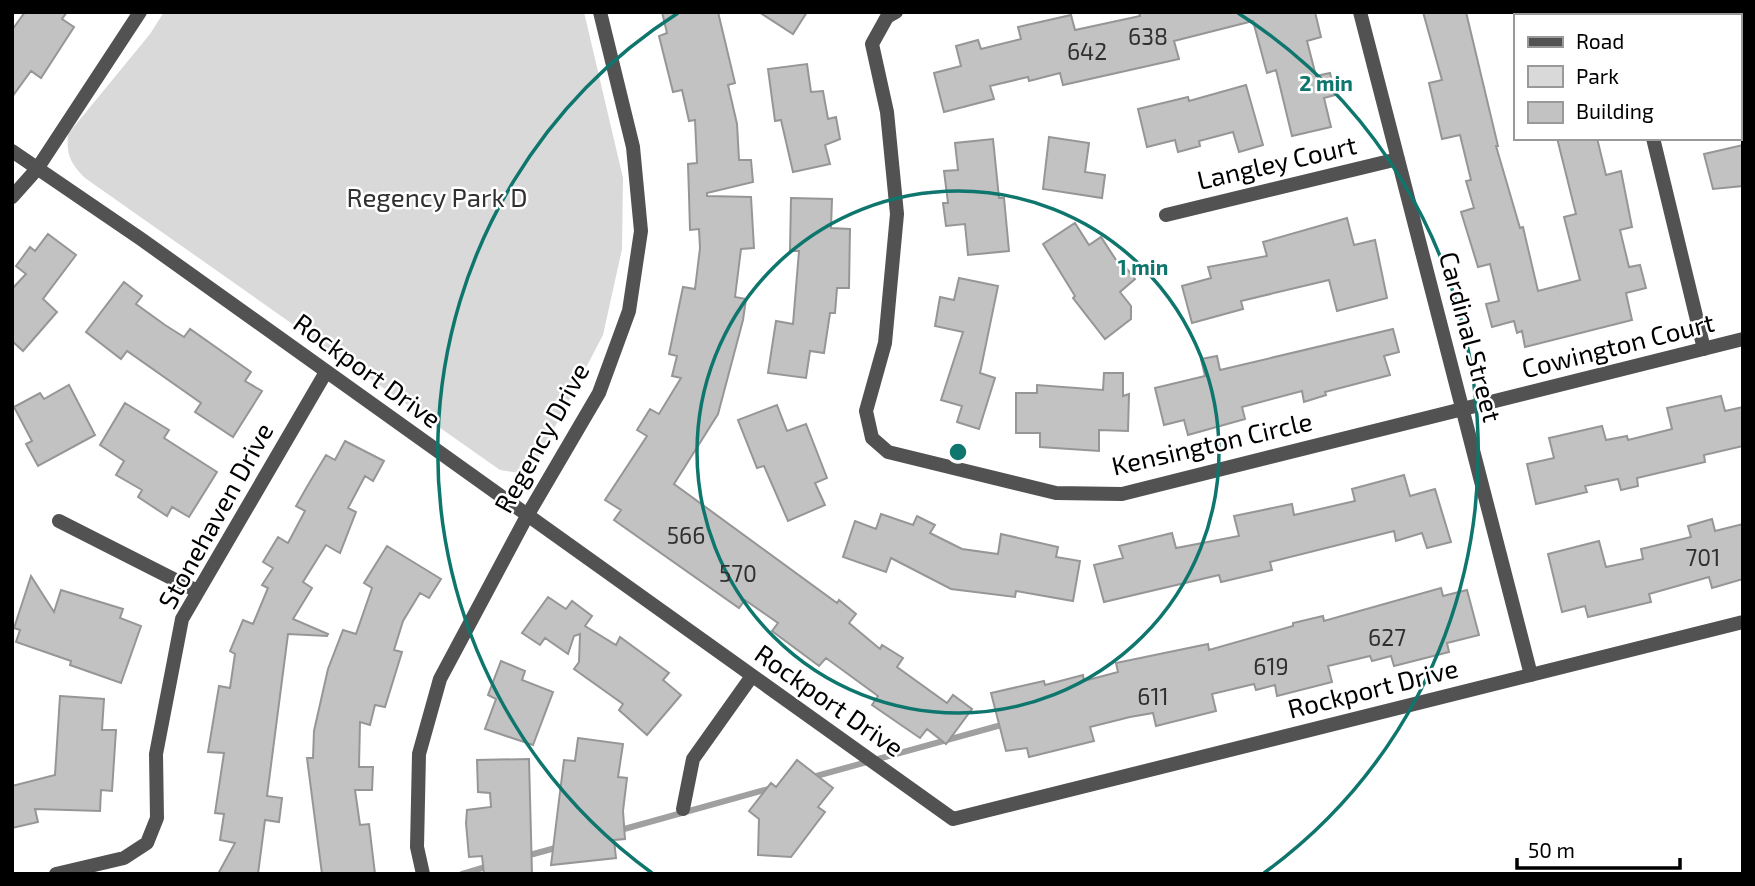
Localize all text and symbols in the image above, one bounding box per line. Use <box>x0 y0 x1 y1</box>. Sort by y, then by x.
legend <box>1514 14 1741 140</box>
house number: 638 <box>1128 22 1168 50</box>
text: Road <box>1576 28 1624 53</box>
house number: 642 <box>1067 37 1107 65</box>
text: Park <box>1576 63 1619 88</box>
text: 2 min <box>1299 70 1353 95</box>
text: Building <box>1576 98 1654 123</box>
street label: Langley Court <box>1194 128 1359 195</box>
park label: Regency Park D <box>346 181 528 212</box>
street label: Cardinal Street <box>1434 248 1509 425</box>
text: 1 min <box>1118 254 1168 279</box>
street label: Rockport Drive <box>288 306 448 434</box>
street label: Cowington Court <box>1518 306 1717 383</box>
street label: Regency Drive <box>487 357 595 518</box>
street label: Kensington Circle <box>1108 404 1315 481</box>
street label: Stonehaven Drive <box>151 417 279 614</box>
centre of rings <box>946 440 970 464</box>
house number: 566 <box>667 521 705 549</box>
house number: 701 <box>1686 543 1720 571</box>
house number: 570 <box>719 559 757 587</box>
house number: 627 <box>1368 623 1406 651</box>
street label: Rockport Drive <box>750 637 910 762</box>
street label: Rockport Drive <box>1284 651 1461 724</box>
house number: 619 <box>1253 652 1289 680</box>
house number: 611 <box>1137 682 1169 710</box>
scale bar <box>1517 826 1680 870</box>
text: 50 m <box>1528 837 1575 862</box>

